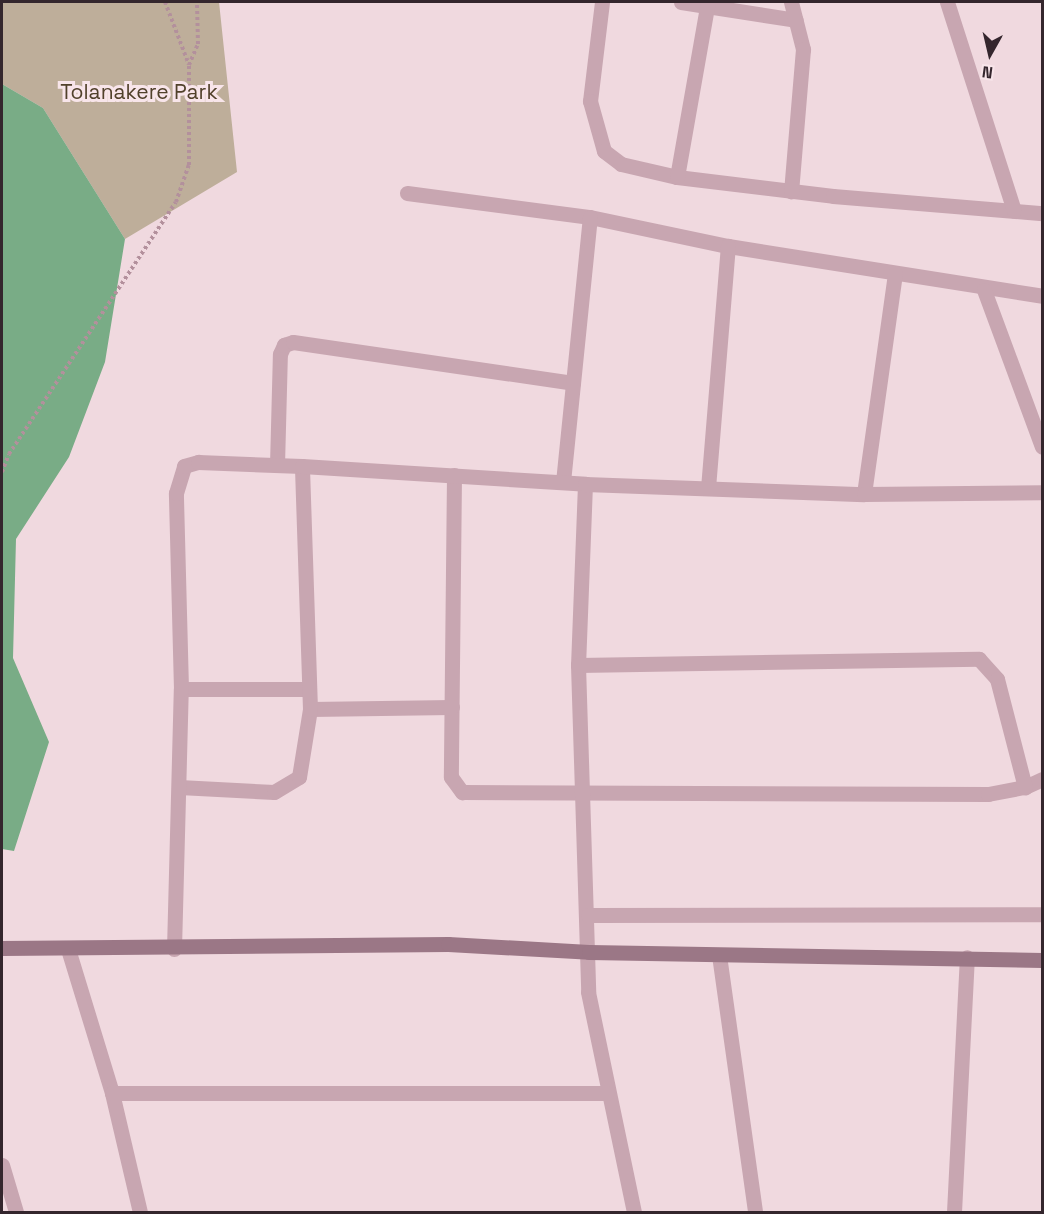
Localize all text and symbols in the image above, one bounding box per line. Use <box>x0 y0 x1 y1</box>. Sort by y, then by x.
north arrow <box>960 24 1020 84</box>
text: N <box>981 61 994 83</box>
park label: Tolanakere Park <box>60 79 218 105</box>

